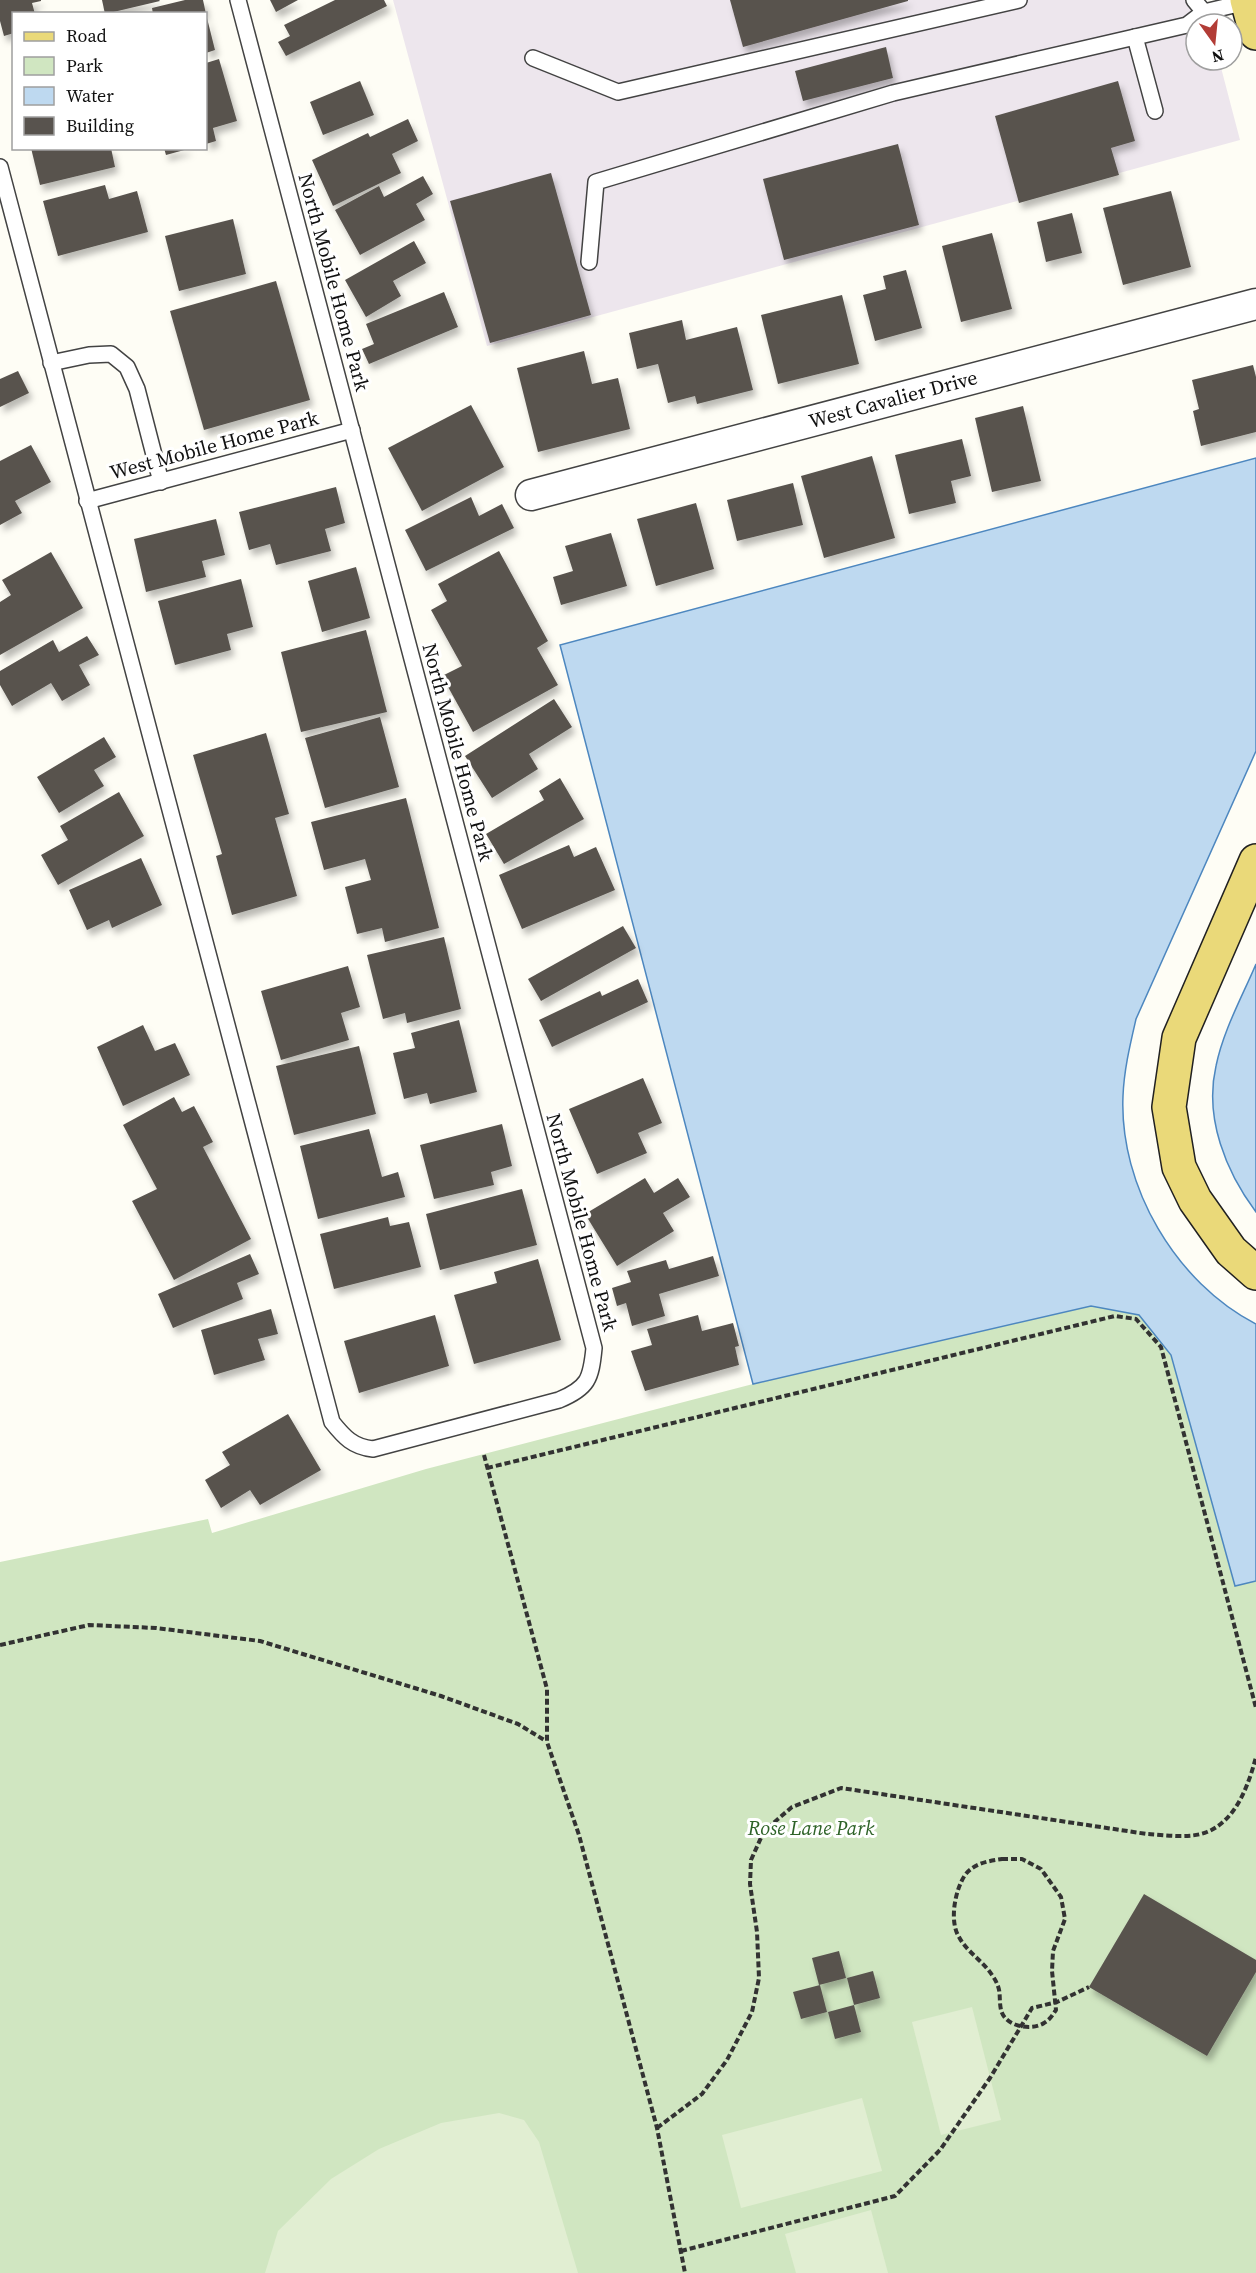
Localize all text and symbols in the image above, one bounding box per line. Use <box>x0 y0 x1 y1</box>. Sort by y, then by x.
legend <box>12 12 207 150</box>
north arrow <box>1184 12 1244 72</box>
text: Road <box>66 23 107 48</box>
text: N <box>1209 44 1226 69</box>
text: Park <box>66 53 103 78</box>
text: Water <box>66 83 114 108</box>
text: Building <box>66 113 134 138</box>
street label: North Mobile Home Park <box>291 170 377 394</box>
street label: West Cavalier Drive <box>805 363 981 435</box>
street label: West Mobile Home Park <box>107 404 321 486</box>
street label: North Mobile Home Park <box>415 640 501 864</box>
street label: North Mobile Home Park <box>539 1110 625 1334</box>
park label: Rose Lane Park <box>747 1814 875 1842</box>

